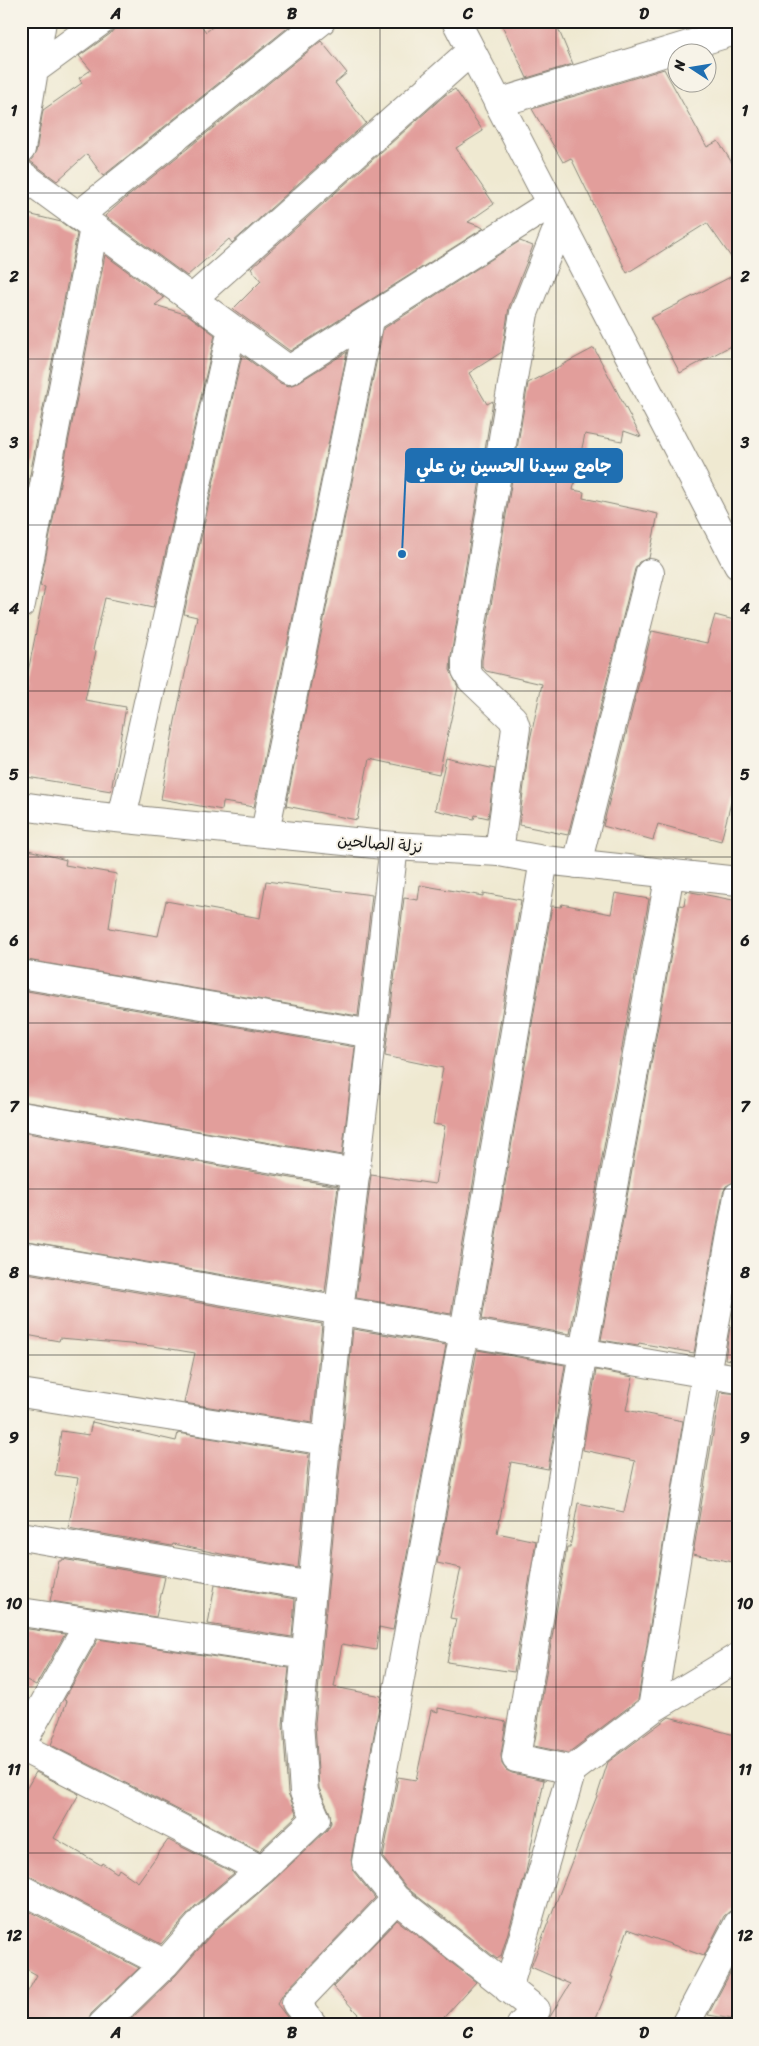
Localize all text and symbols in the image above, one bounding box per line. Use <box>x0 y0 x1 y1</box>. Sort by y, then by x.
text: A <box>110 0 121 28</box>
text: B <box>287 0 298 28</box>
text: C <box>462 0 474 28</box>
text: D <box>639 0 649 28</box>
north arrow <box>666 42 716 92</box>
text: N <box>666 58 693 74</box>
text: 1 <box>11 96 18 125</box>
text: 1 <box>742 96 749 125</box>
text: 2 <box>8 262 19 291</box>
text: 2 <box>739 262 750 291</box>
text: 3 <box>9 428 19 457</box>
text: 3 <box>740 428 750 457</box>
callout: جامع سيدنا الحسين بن علي <box>406 449 622 482</box>
text: جامع سيدنا الحسين بن علي <box>416 450 612 482</box>
text: 4 <box>8 594 19 623</box>
text: 4 <box>739 594 750 623</box>
text: 5 <box>9 760 19 789</box>
text: 5 <box>740 760 750 789</box>
street label: نزلة الصالحين <box>336 825 424 862</box>
text: 6 <box>8 926 19 955</box>
text: 6 <box>739 926 750 955</box>
text: 7 <box>9 1092 20 1121</box>
text: 7 <box>740 1092 751 1121</box>
text: 8 <box>8 1258 19 1287</box>
text: 8 <box>739 1258 750 1287</box>
text: 9 <box>9 1423 19 1452</box>
text: 9 <box>740 1423 750 1452</box>
text: 10 <box>6 1589 22 1618</box>
text: 10 <box>737 1589 753 1618</box>
text: 11 <box>7 1755 21 1784</box>
text: 11 <box>738 1755 752 1784</box>
text: 12 <box>6 1921 23 1950</box>
text: 12 <box>737 1921 754 1950</box>
text: A <box>110 2018 121 2046</box>
text: B <box>287 2018 298 2046</box>
text: C <box>462 2018 474 2046</box>
text: D <box>639 2018 649 2046</box>

